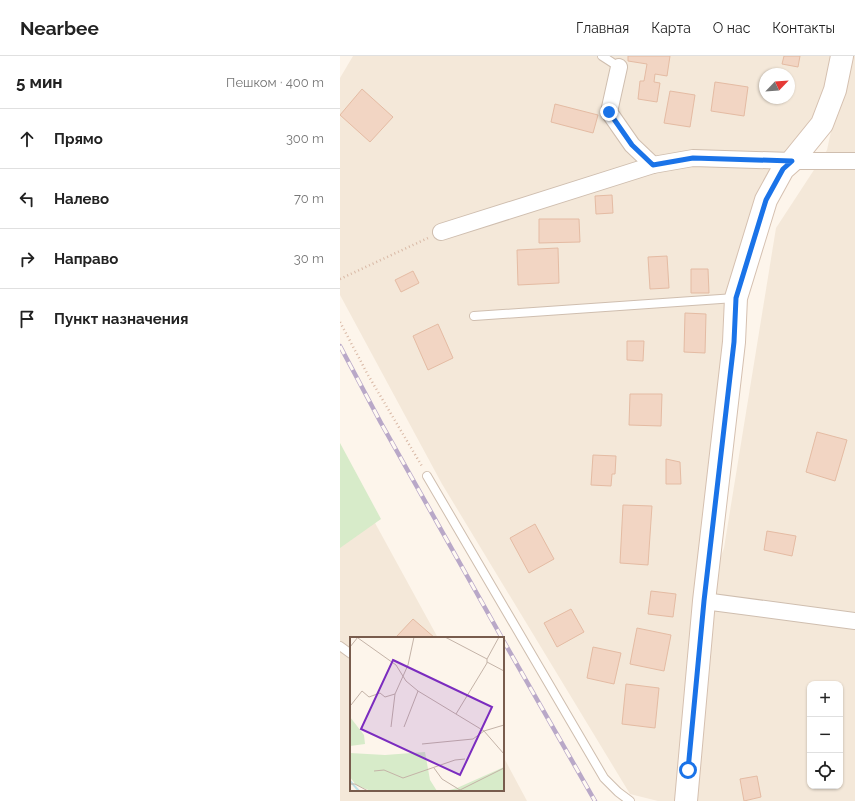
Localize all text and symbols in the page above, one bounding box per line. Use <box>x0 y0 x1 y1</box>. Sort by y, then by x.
text: Nearbee <box>20 17 99 39</box>
text: Главная <box>576 20 629 36</box>
text: Карта <box>651 20 691 36</box>
text: О нас <box>713 20 750 36</box>
text: Контакты <box>772 20 835 36</box>
north arrow <box>759 68 795 104</box>
text: 5 мин <box>16 72 63 92</box>
text: Пешком · 400 m <box>226 75 324 90</box>
route end <box>600 103 618 121</box>
icon: ahead <box>16 128 38 150</box>
text: Прямо <box>54 130 103 148</box>
text: 300 m <box>286 131 324 146</box>
icon: left <box>16 188 38 210</box>
text: Налево <box>54 190 109 208</box>
text: 70 m <box>294 191 324 206</box>
icon: right <box>16 248 38 270</box>
text: Направо <box>54 250 118 268</box>
text: 30 m <box>294 251 324 266</box>
icon: arrive <box>16 308 38 330</box>
text: Пункт назначения <box>54 310 188 328</box>
inset map <box>350 637 504 791</box>
map controls <box>807 681 843 789</box>
button: + <box>807 681 843 717</box>
button: − <box>807 717 843 753</box>
button: locate <box>807 753 843 789</box>
route start <box>679 761 697 779</box>

